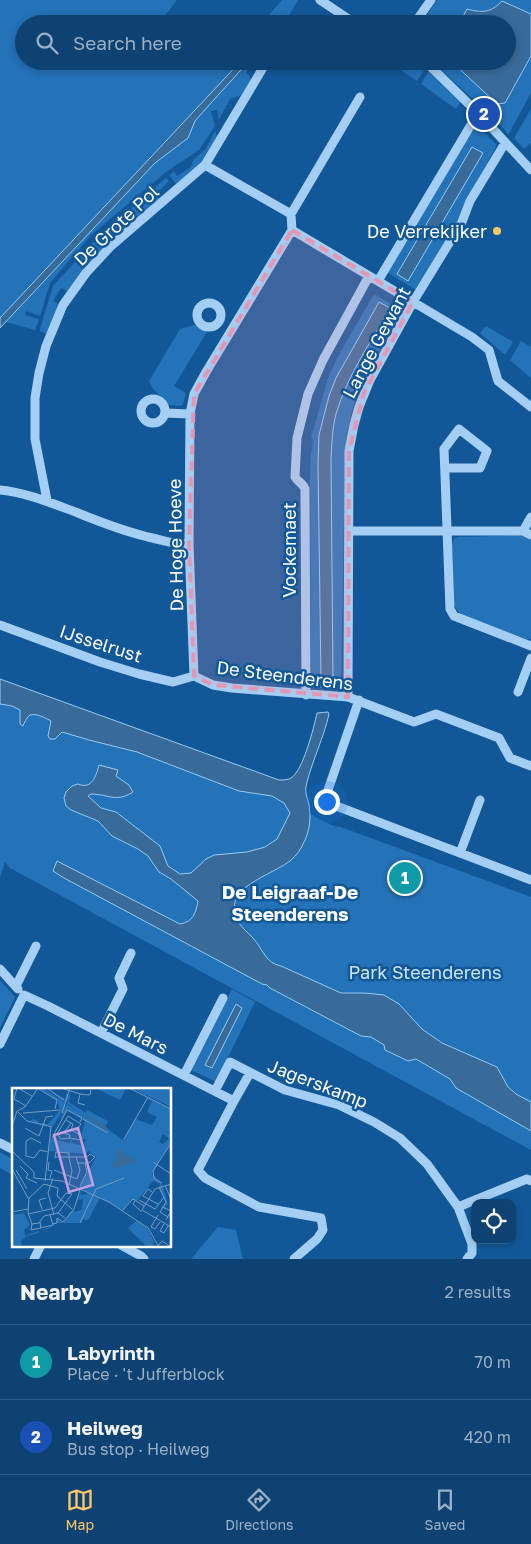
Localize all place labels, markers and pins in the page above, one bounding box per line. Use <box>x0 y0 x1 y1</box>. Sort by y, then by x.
pin: 2 <box>468 95 500 133</box>
place label: De Verrekijker <box>367 220 487 242</box>
marker: De Verrekijker <box>491 225 503 237</box>
pin: 1 <box>389 859 421 897</box>

